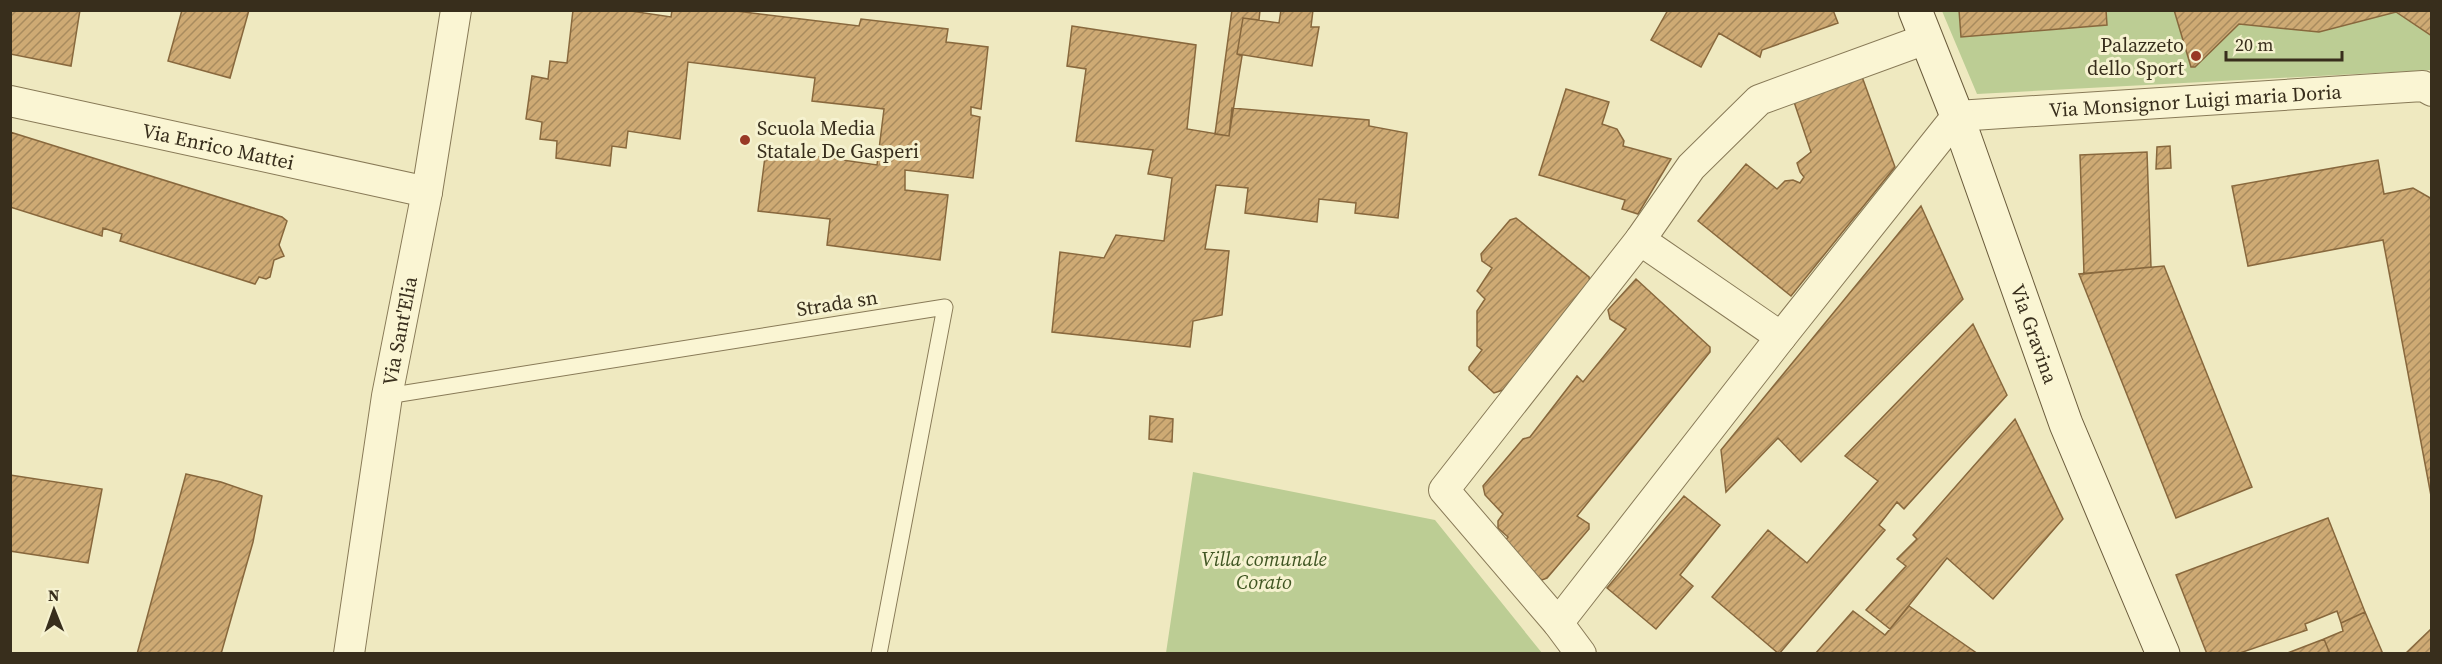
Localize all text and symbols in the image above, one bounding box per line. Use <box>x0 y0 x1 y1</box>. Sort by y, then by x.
scale bar <box>2226 24 2342 62</box>
place label: Palazzeto dello Sport <box>2087 31 2184 82</box>
text: 20 m <box>2235 32 2273 57</box>
marker: Palazzeto dello Sport <box>2189 49 2203 63</box>
street label: Via Monsignor Luigi maria Doria <box>2048 77 2343 124</box>
place label: Scuola Media Statale De Gasperi <box>757 114 919 165</box>
street label: Via Enrico Mattei <box>139 116 297 177</box>
marker: Scuola Media Statale De Gasperi <box>738 133 752 147</box>
street label: Via Sant'Elia <box>375 273 424 388</box>
street label: Via Gravina <box>2004 280 2065 388</box>
street label: Strada sn <box>794 283 880 323</box>
park label: Villa comunale Corato <box>1201 545 1327 596</box>
north arrow <box>24 580 84 640</box>
text: N <box>48 584 60 606</box>

